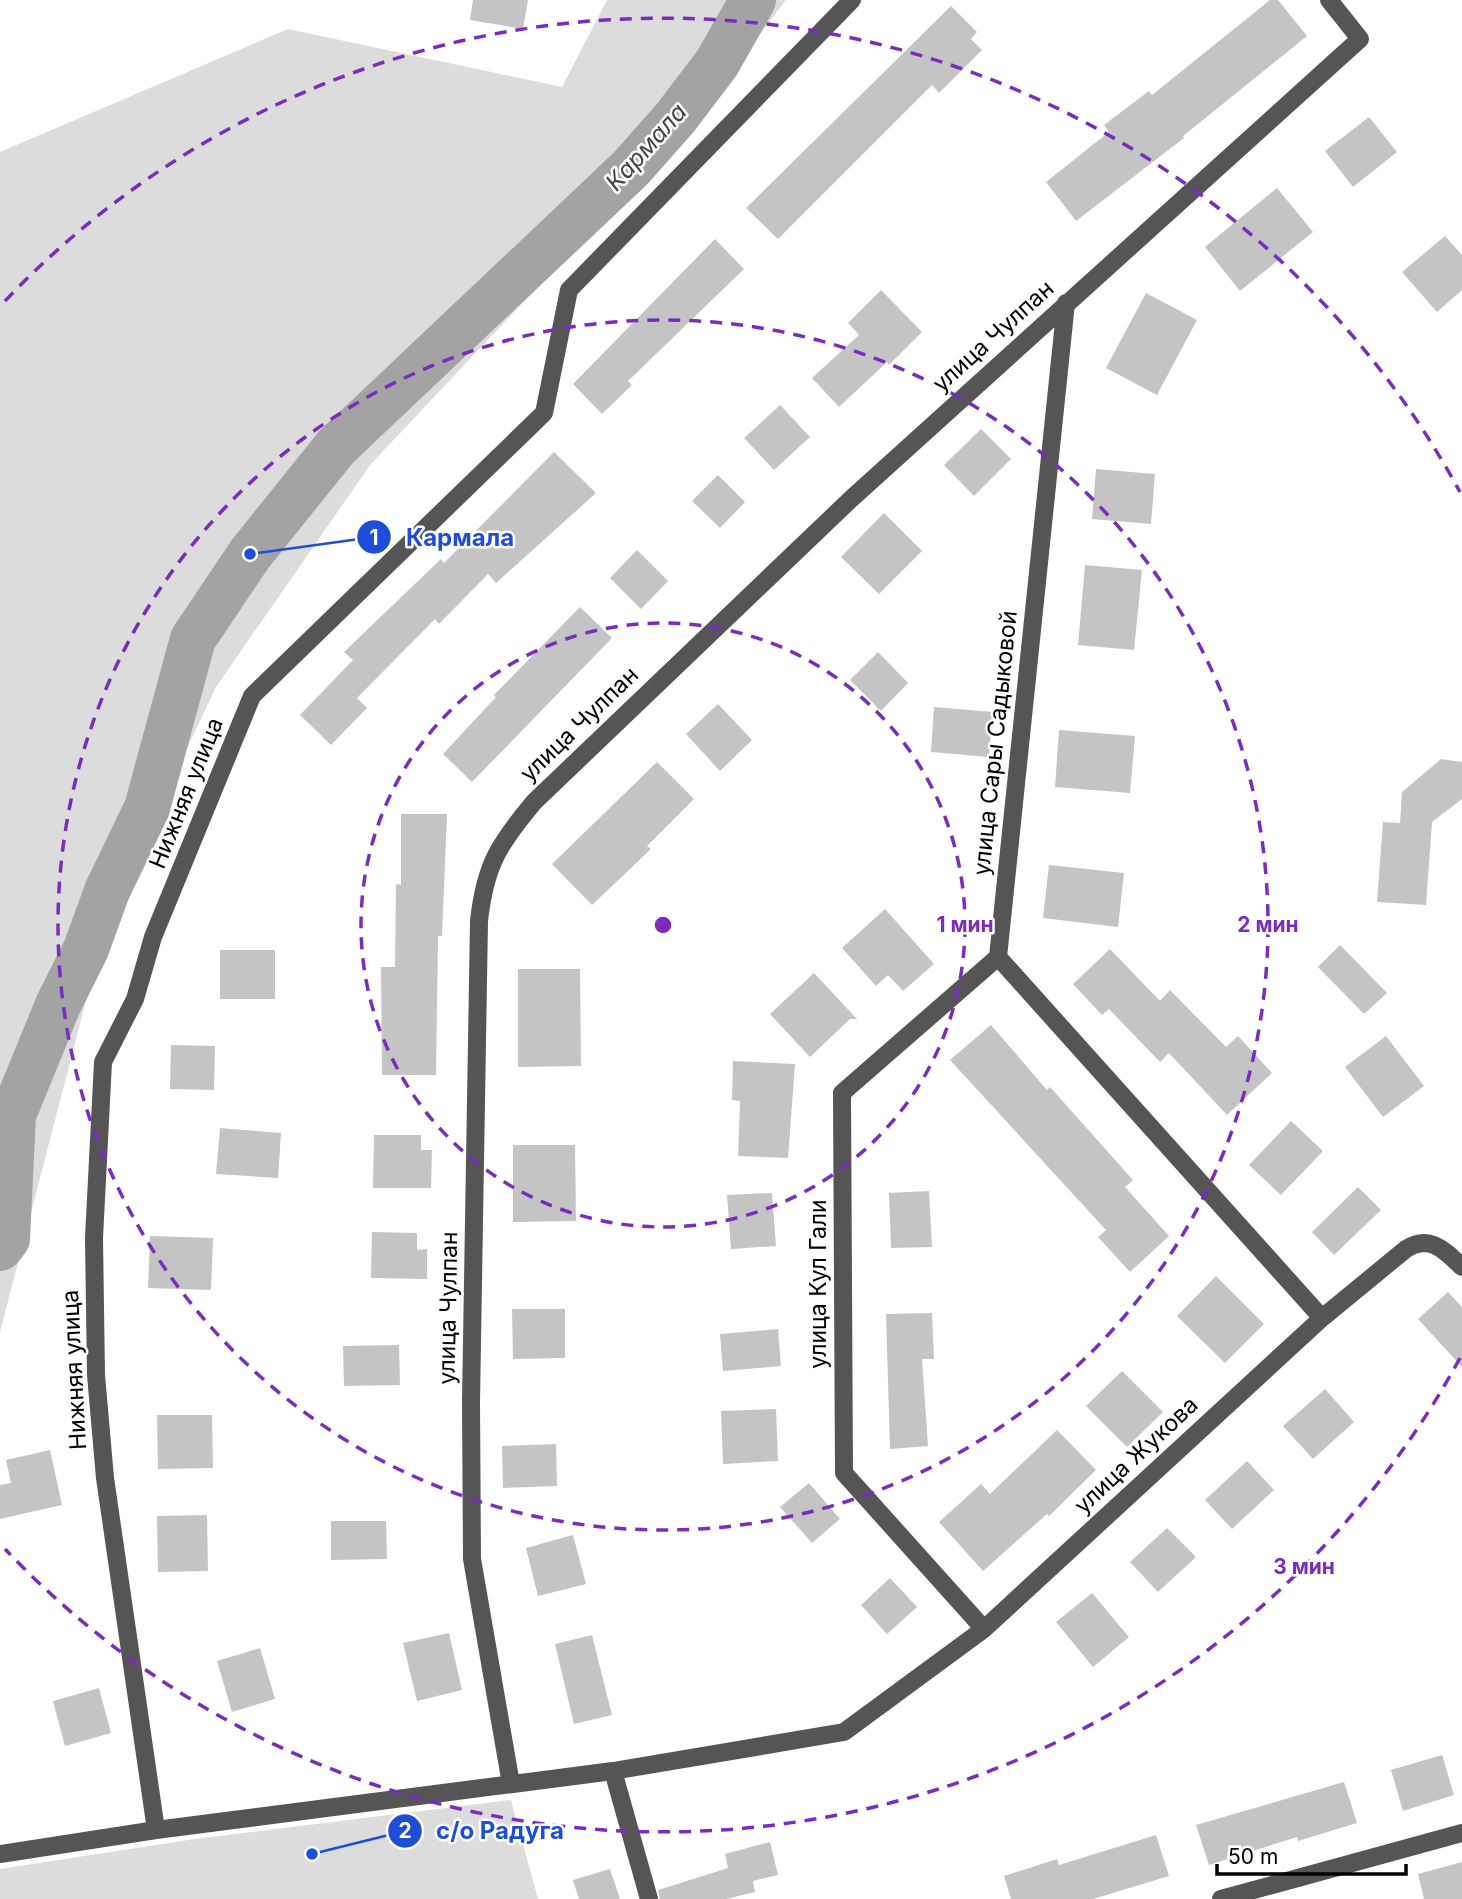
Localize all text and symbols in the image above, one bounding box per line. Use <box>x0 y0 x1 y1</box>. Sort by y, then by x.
water label: Кармала <box>599 97 693 197</box>
street label: улица Чулпан <box>927 274 1059 398</box>
callout: Кармала <box>357 515 528 560</box>
text: Кармала <box>406 523 514 552</box>
text: 1 <box>369 525 379 550</box>
street label: улица Сары Садыковой <box>967 609 1023 877</box>
street label: улица Чулпан <box>514 661 644 787</box>
street label: Нижняя улица <box>143 713 229 873</box>
text: 1 мин <box>936 912 994 937</box>
text: 2 мин <box>1237 912 1299 937</box>
centre of rings <box>651 913 675 937</box>
street label: улица Кул Гали <box>804 1199 832 1369</box>
street label: улица Чулпан <box>433 1231 463 1385</box>
street label: Нижняя улица <box>56 1289 92 1451</box>
street label: улица Жукова <box>1068 1391 1204 1519</box>
text: 3 мин <box>1273 1554 1335 1579</box>
callout: с/о Радуга <box>387 1809 578 1854</box>
text: с/о Радуга <box>436 1816 564 1845</box>
text: 2 <box>398 1818 412 1843</box>
scale bar <box>1217 1832 1406 1876</box>
text: 50 m <box>1228 1844 1278 1869</box>

